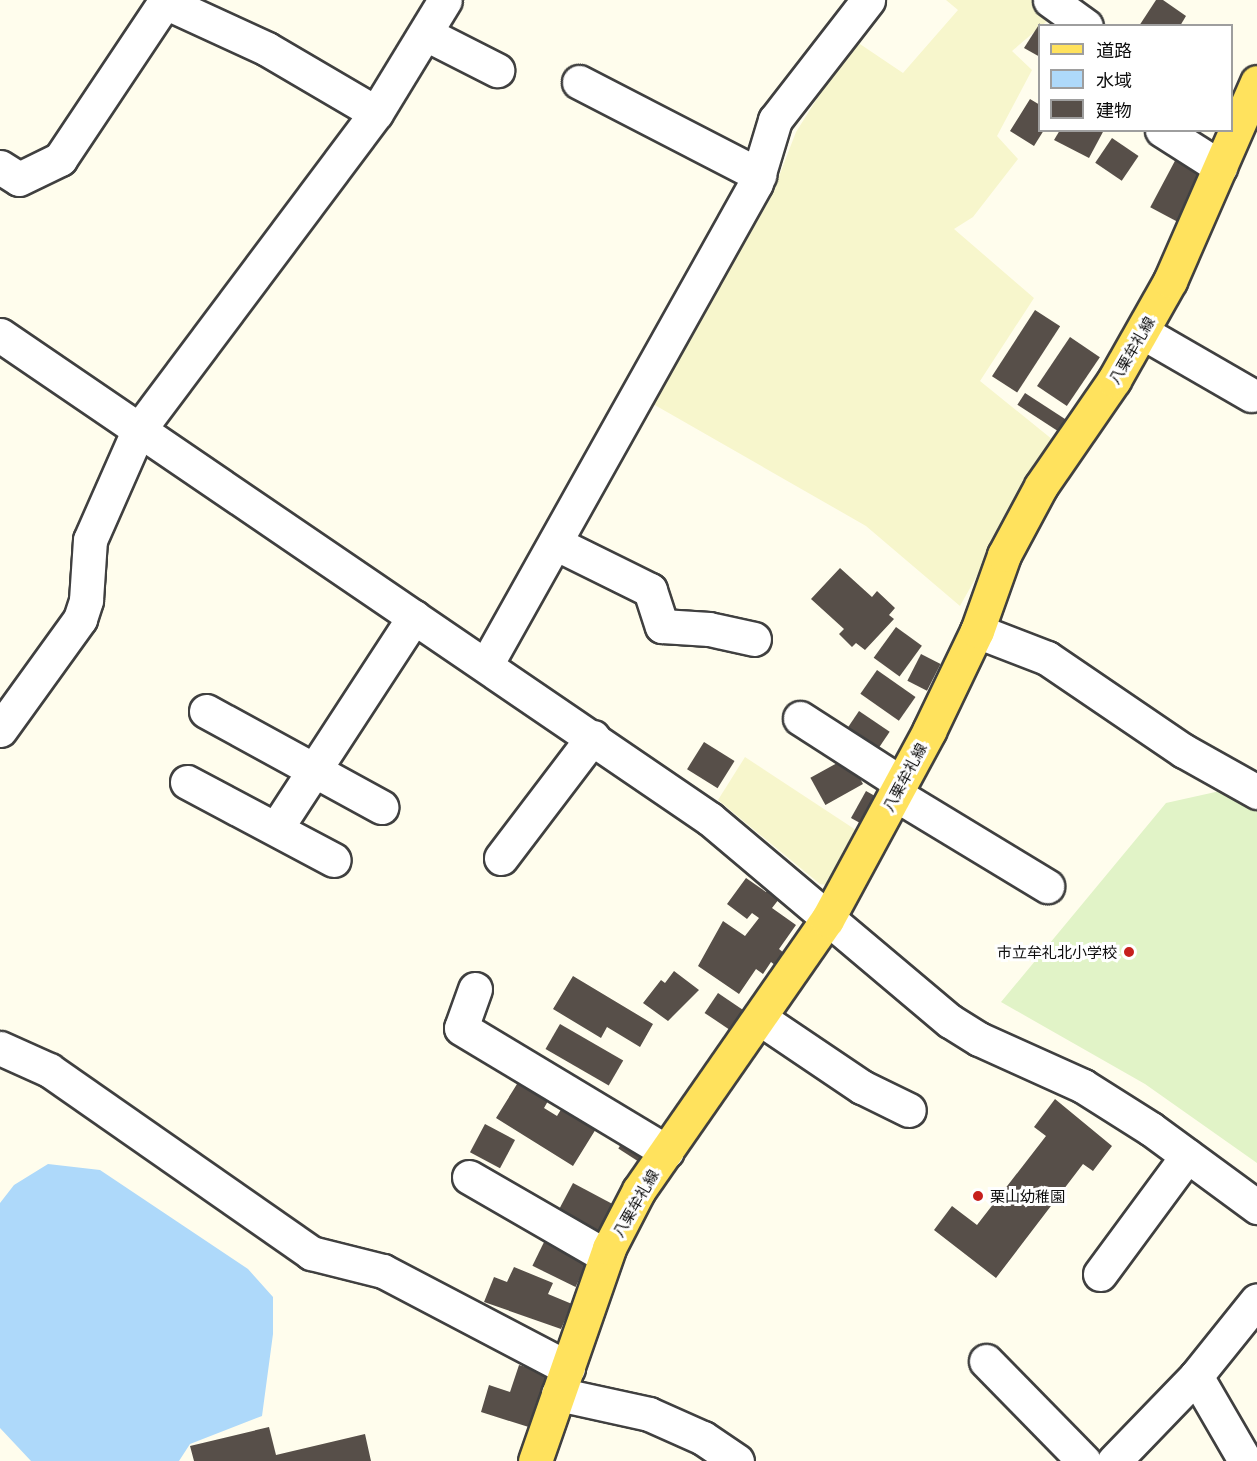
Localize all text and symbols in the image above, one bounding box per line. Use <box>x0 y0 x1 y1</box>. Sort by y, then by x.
legend <box>1038 24 1233 132</box>
text: 道路 <box>1096 36 1132 63</box>
text: 水域 <box>1096 66 1132 93</box>
text: 建物 <box>1096 96 1132 123</box>
street label: 八栗牟礼線 <box>1104 313 1158 387</box>
street label: 八栗牟礼線 <box>878 740 930 814</box>
place label: 市立牟礼北小学校 <box>997 943 1117 961</box>
marker: 市立牟礼北小学校 <box>1122 945 1136 959</box>
street label: 八栗牟礼線 <box>608 1166 662 1240</box>
place label: 栗山幼稚園 <box>990 1187 1065 1205</box>
marker: 栗山幼稚園 <box>971 1189 985 1203</box>

